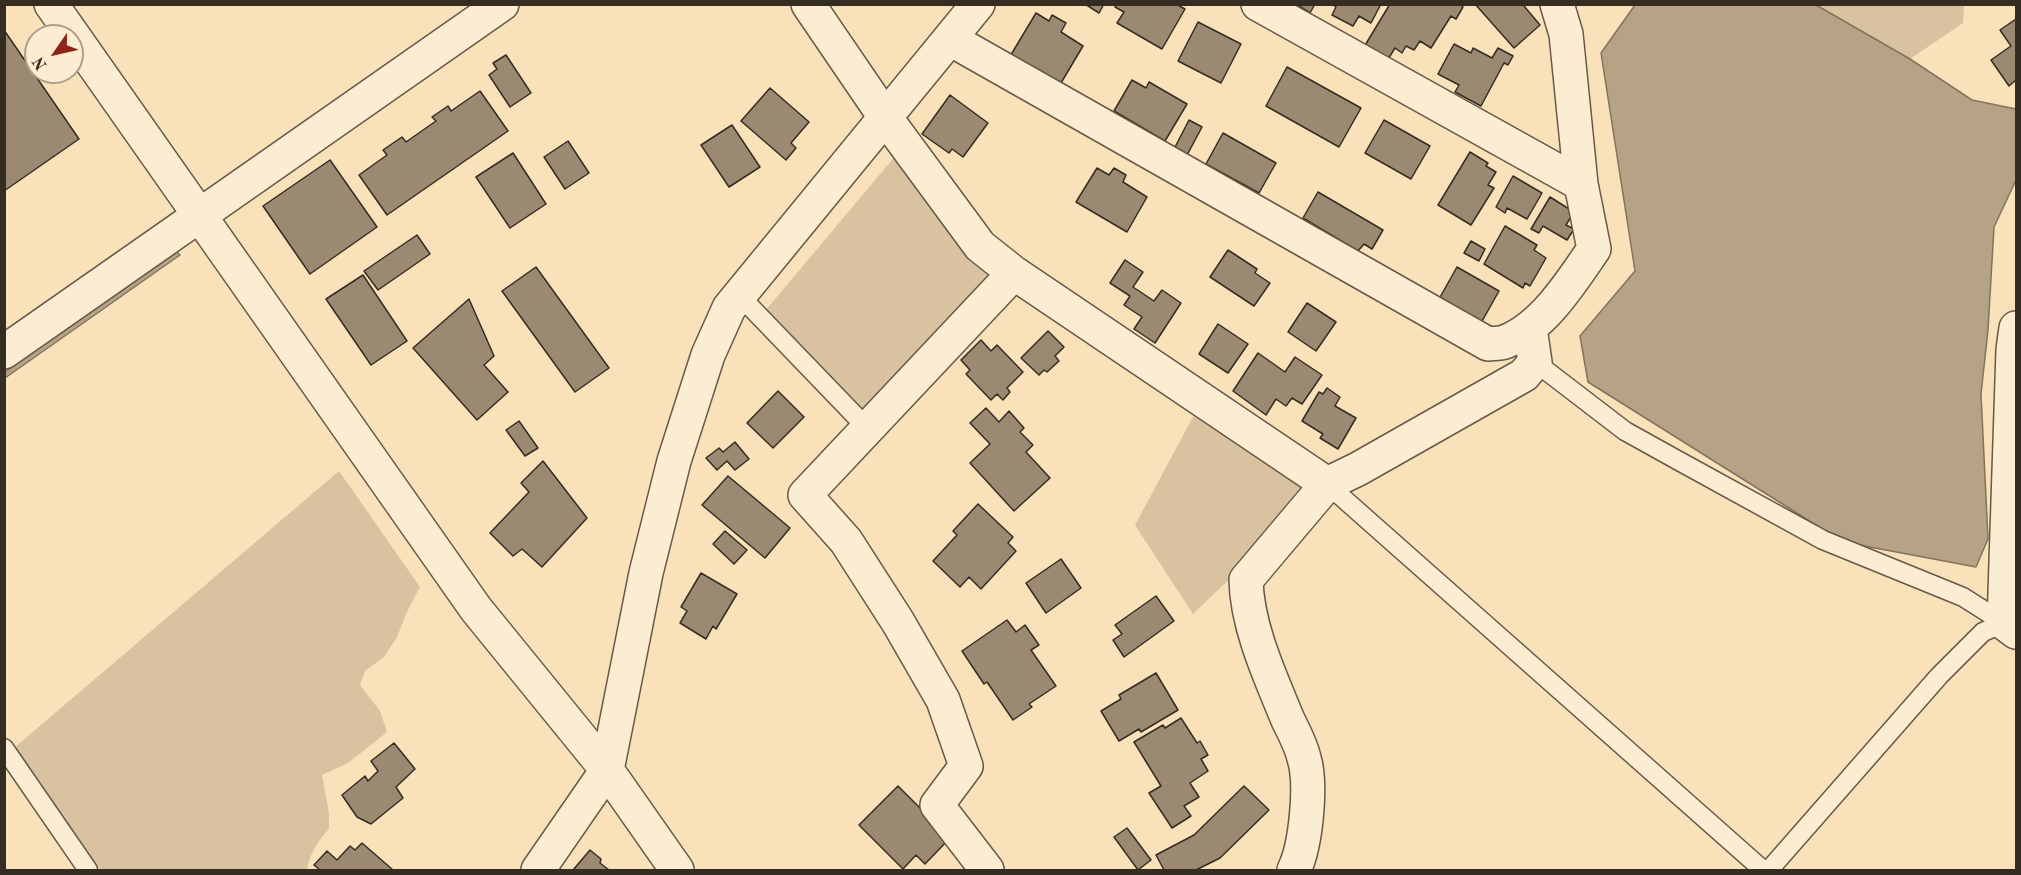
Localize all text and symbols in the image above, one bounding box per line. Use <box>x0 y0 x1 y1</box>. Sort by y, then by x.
north arrow <box>24 24 84 84</box>
text: N <box>31 53 51 72</box>

